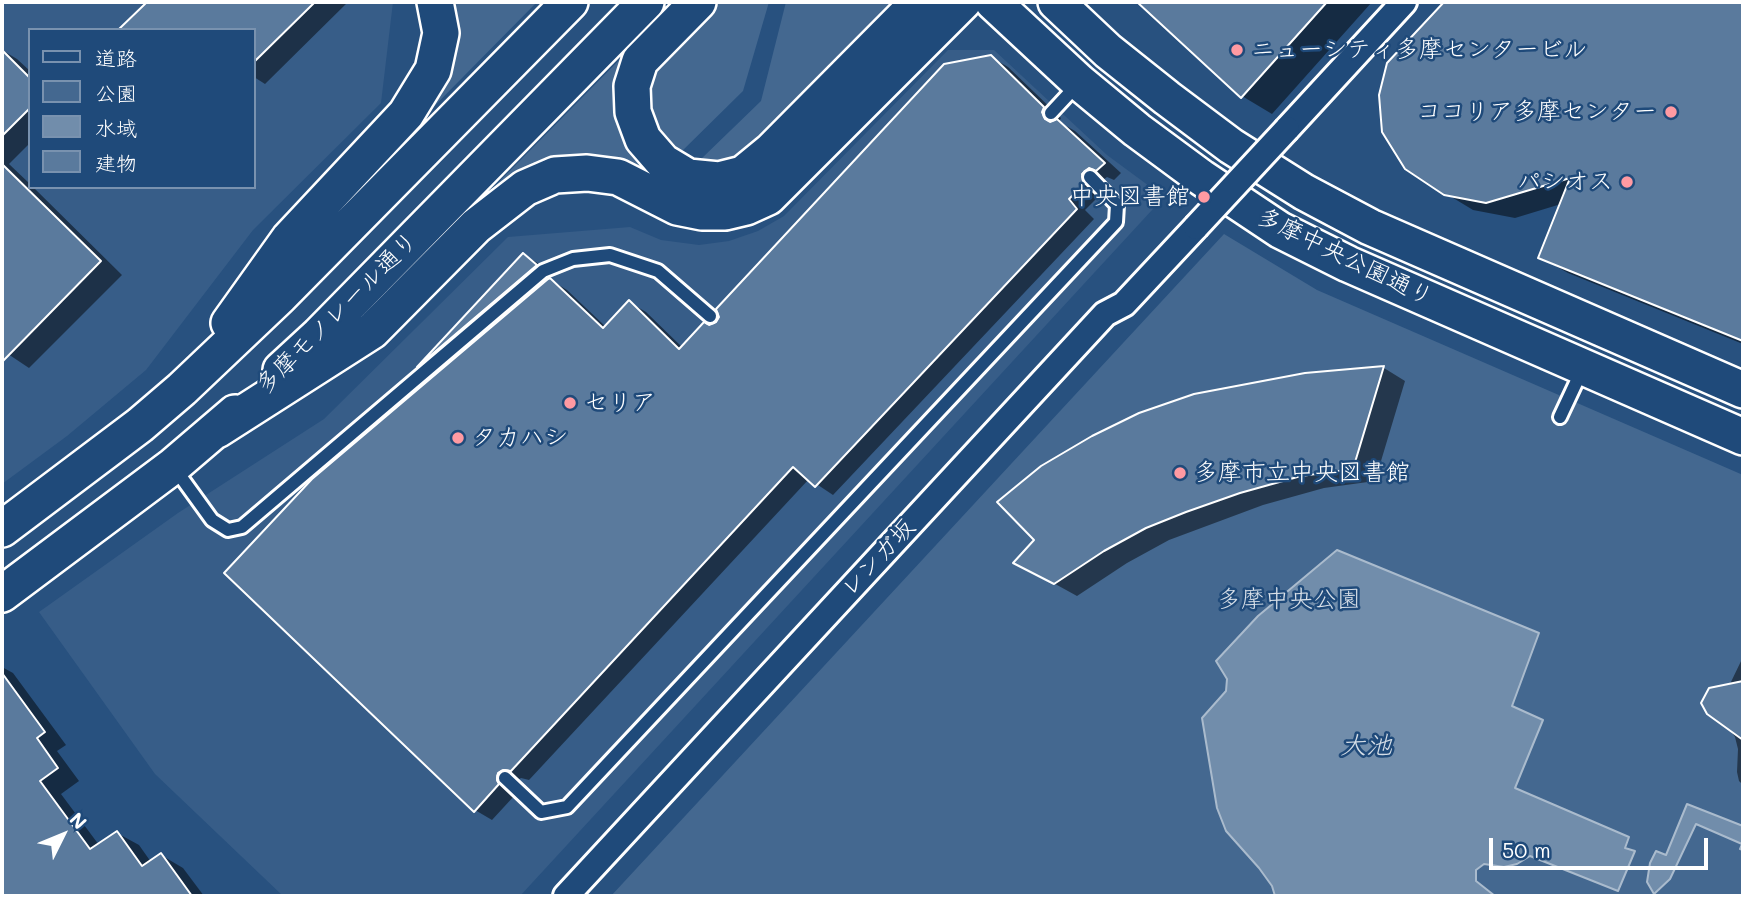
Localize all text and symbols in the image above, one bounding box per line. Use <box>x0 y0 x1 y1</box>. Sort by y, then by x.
legend <box>28 28 256 189</box>
place label: ニューシティ多摩センタービル <box>1251 36 1587 64</box>
marker: ニューシティ多摩センタービル <box>1229 42 1245 58</box>
text: 道路 <box>95 44 137 71</box>
text: 公園 <box>95 79 137 106</box>
place label: ココリア多摩センター <box>1417 98 1657 126</box>
marker: ココリア多摩センター <box>1663 104 1679 120</box>
text: 水域 <box>95 114 137 141</box>
text: 建物 <box>95 149 137 176</box>
place label: パシオス <box>1517 168 1613 196</box>
marker: パシオス <box>1619 174 1635 190</box>
place label: 中央図書館 <box>1070 183 1190 211</box>
marker: 中央図書館 <box>1196 189 1212 205</box>
street label: 多摩中央公園通り <box>1252 202 1438 312</box>
street label: 多摩モノレール通り <box>250 226 424 400</box>
place label: セリア <box>584 389 656 417</box>
marker: セリア <box>562 395 578 411</box>
place label: タカハシ <box>472 424 568 452</box>
marker: タカハシ <box>450 430 466 446</box>
place label: 多摩市立中央図書館 <box>1194 459 1410 487</box>
marker: 多摩市立中央図書館 <box>1172 465 1188 481</box>
street label: レンガ坂 <box>835 513 921 603</box>
park label: 多摩中央公園 <box>1217 586 1361 614</box>
water label: 大池 <box>1340 730 1392 762</box>
north arrow <box>28 800 98 870</box>
text: N <box>65 807 93 834</box>
scale bar <box>1493 824 1712 868</box>
text: 50 m <box>1502 836 1551 863</box>

